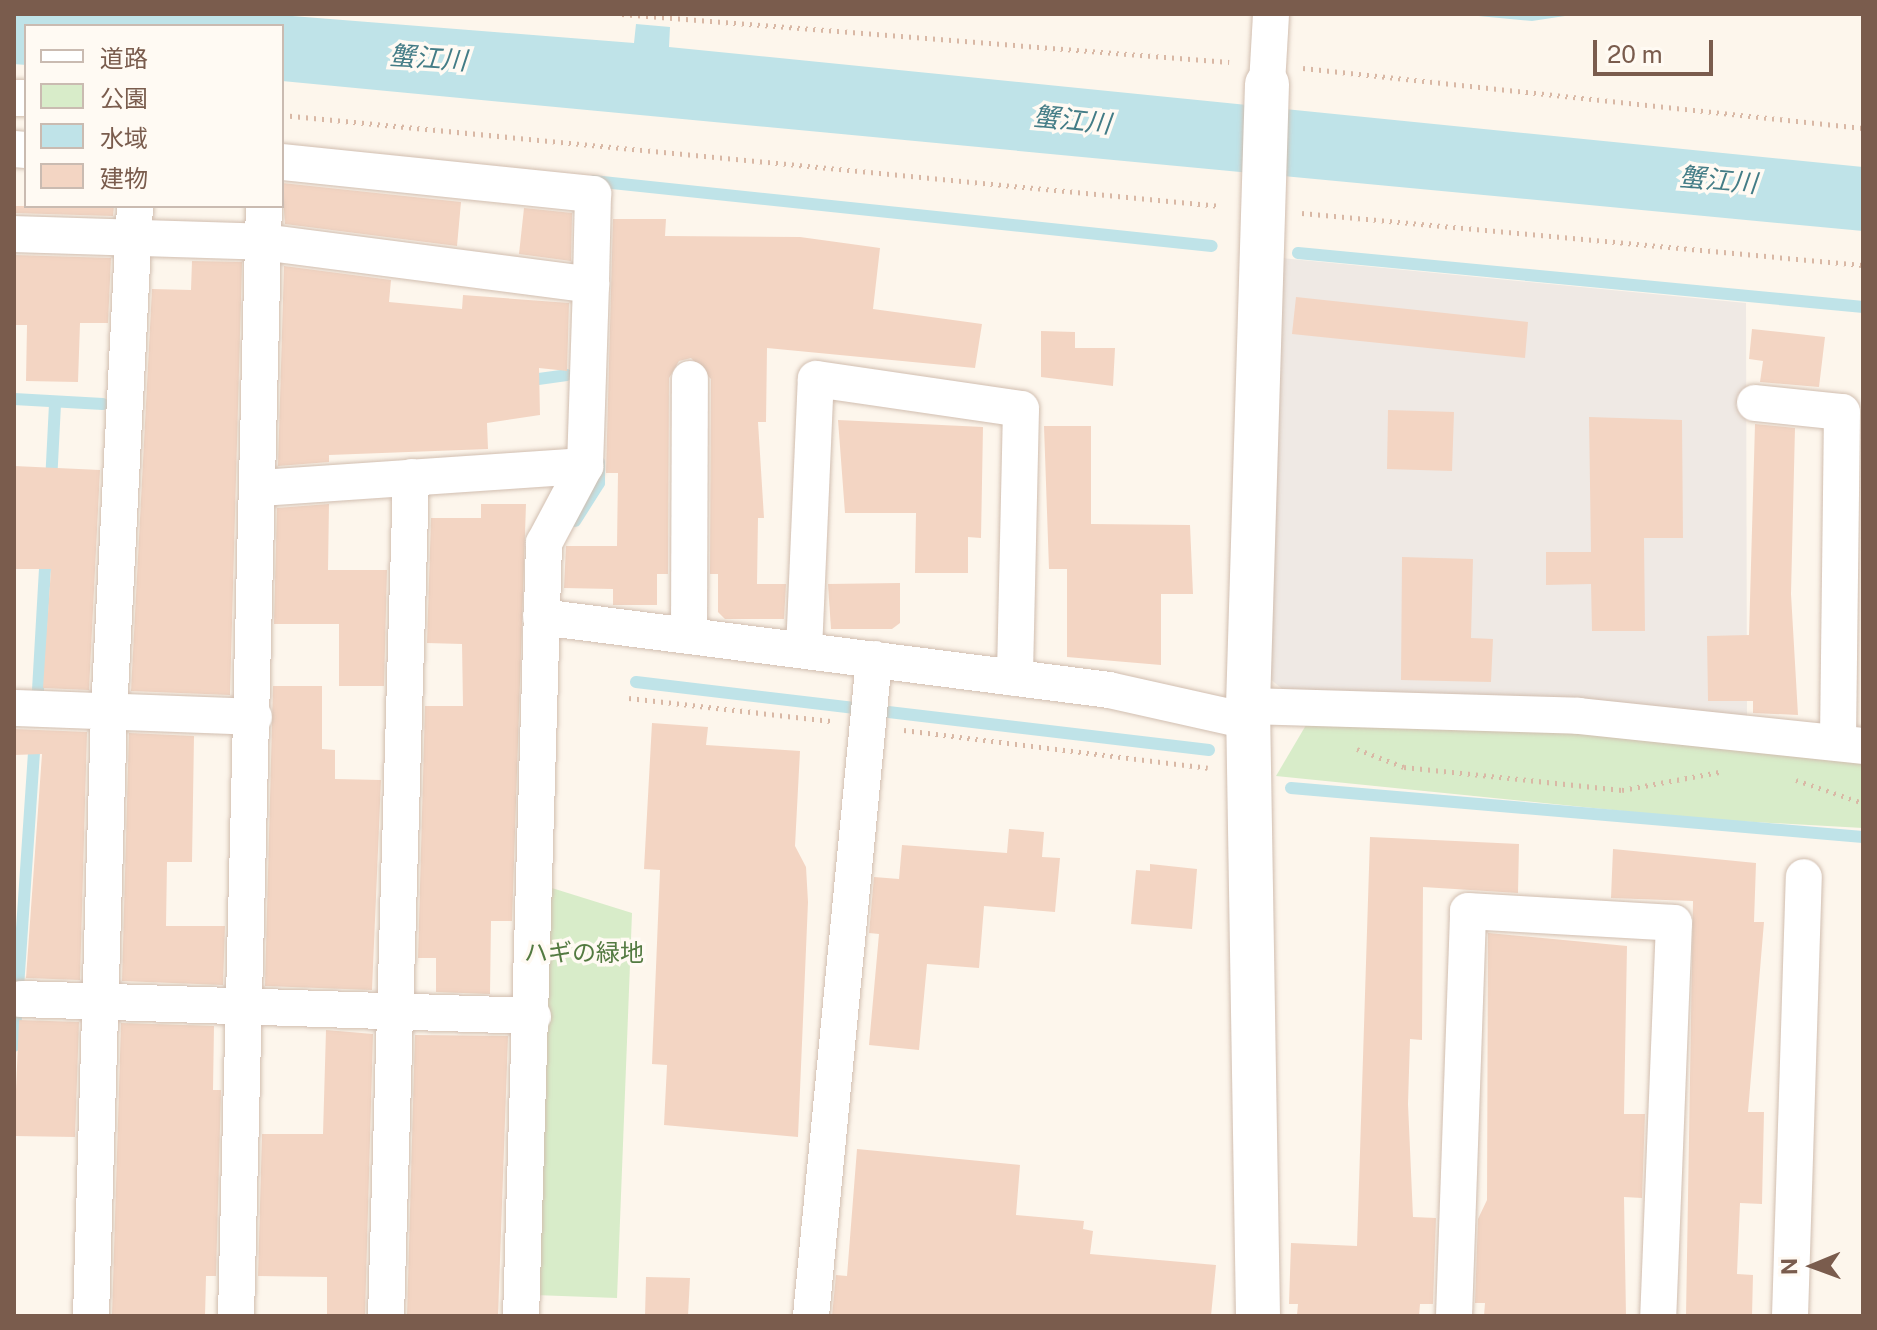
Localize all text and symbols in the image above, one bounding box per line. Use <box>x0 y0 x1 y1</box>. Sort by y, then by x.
legend <box>24 24 284 208</box>
scale bar <box>1597 24 1717 74</box>
water label: 蟹江川 <box>388 40 468 76</box>
text: 20 m <box>1607 40 1663 68</box>
text: 道路 <box>100 44 148 72</box>
text: 公園 <box>100 84 148 112</box>
water label: 蟹江川 <box>1032 100 1112 140</box>
text: 水域 <box>100 124 148 152</box>
water label: 蟹江川 <box>1678 161 1758 199</box>
text: 建物 <box>100 164 148 192</box>
park label: ハギの緑地 <box>524 939 644 967</box>
north arrow <box>1773 1226 1853 1306</box>
text: N <box>1776 1258 1802 1275</box>

